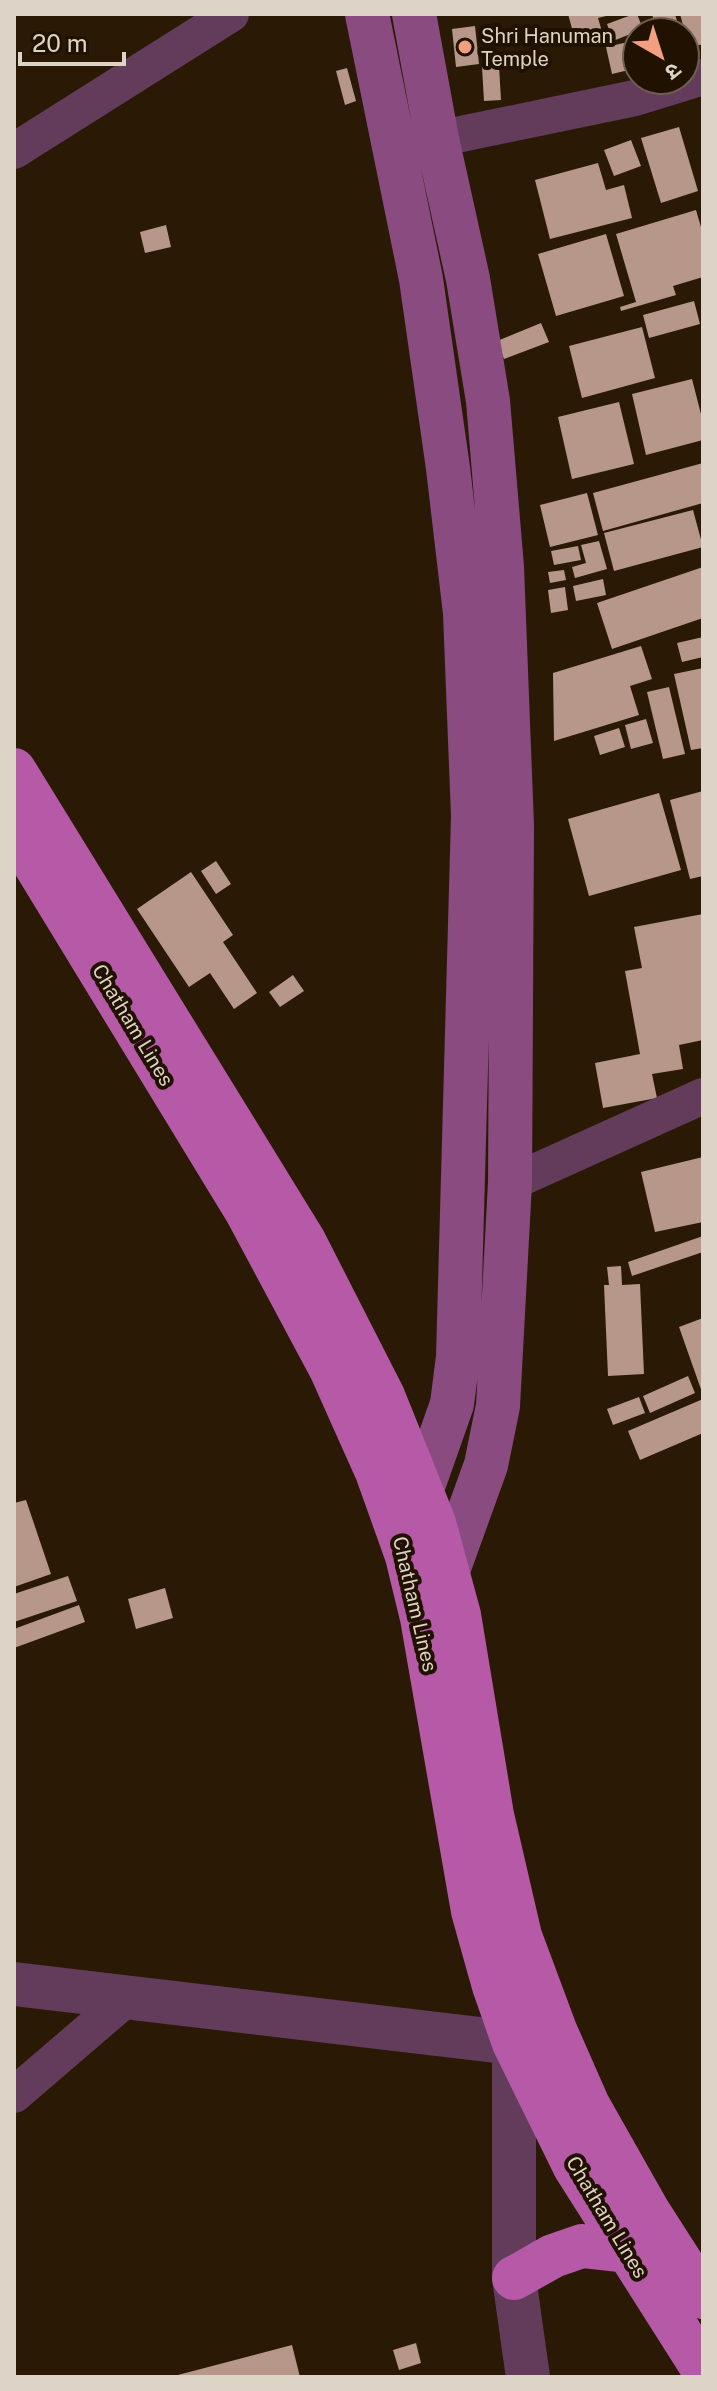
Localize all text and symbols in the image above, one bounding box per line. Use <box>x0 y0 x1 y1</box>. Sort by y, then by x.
scale bar <box>20 16 124 66</box>
north arrow <box>621 16 701 96</box>
place label: Shri Hanuman Temple <box>481 24 613 71</box>
text: 20 m <box>32 29 88 57</box>
marker: Shri Hanuman Temple <box>456 38 474 56</box>
text: उ <box>660 57 687 86</box>
street label: Chatham Lines <box>87 960 179 1090</box>
street label: Chatham Lines <box>388 1534 442 1674</box>
street label: Chatham Lines <box>561 2152 653 2282</box>

